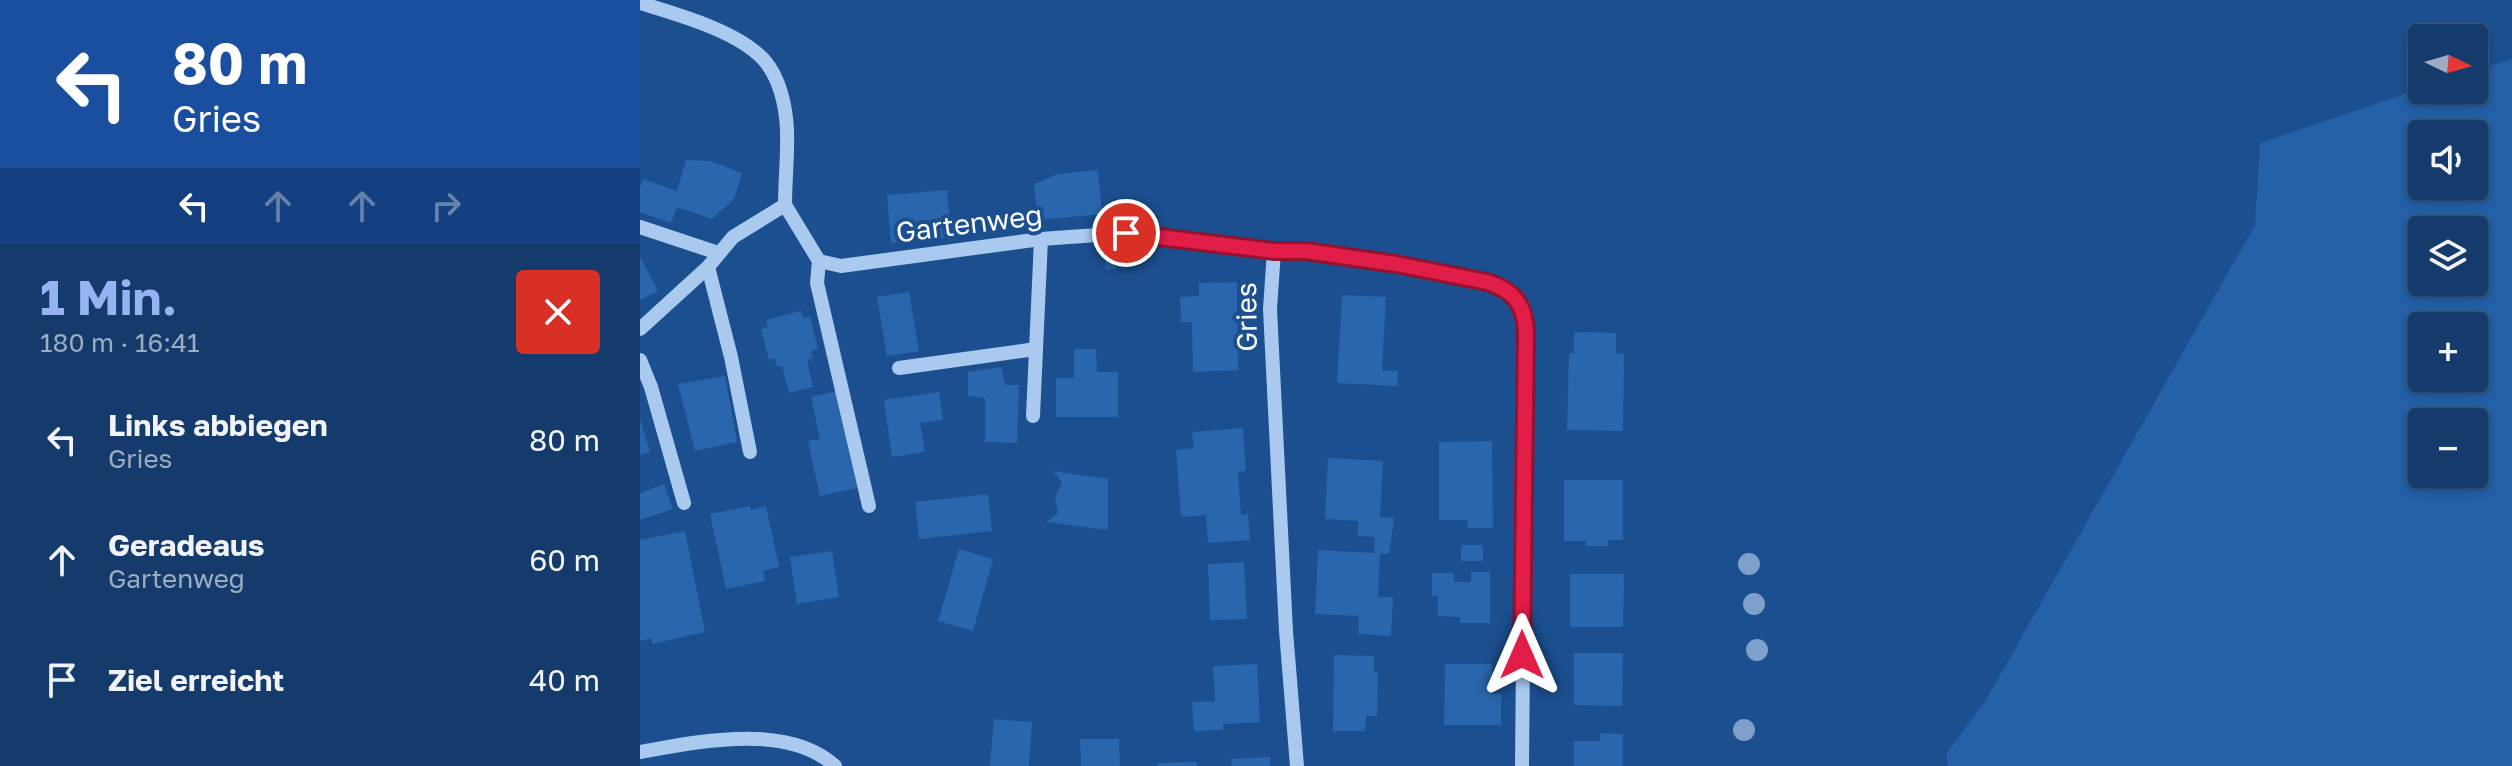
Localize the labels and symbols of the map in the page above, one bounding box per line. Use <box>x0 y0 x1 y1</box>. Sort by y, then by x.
north arrow <box>2408 24 2488 104</box>
street label: Gartenweg <box>894 198 1044 248</box>
pin <box>1092 199 1160 267</box>
street label: Gries <box>1229 282 1263 352</box>
position arrow <box>1480 613 1564 697</box>

